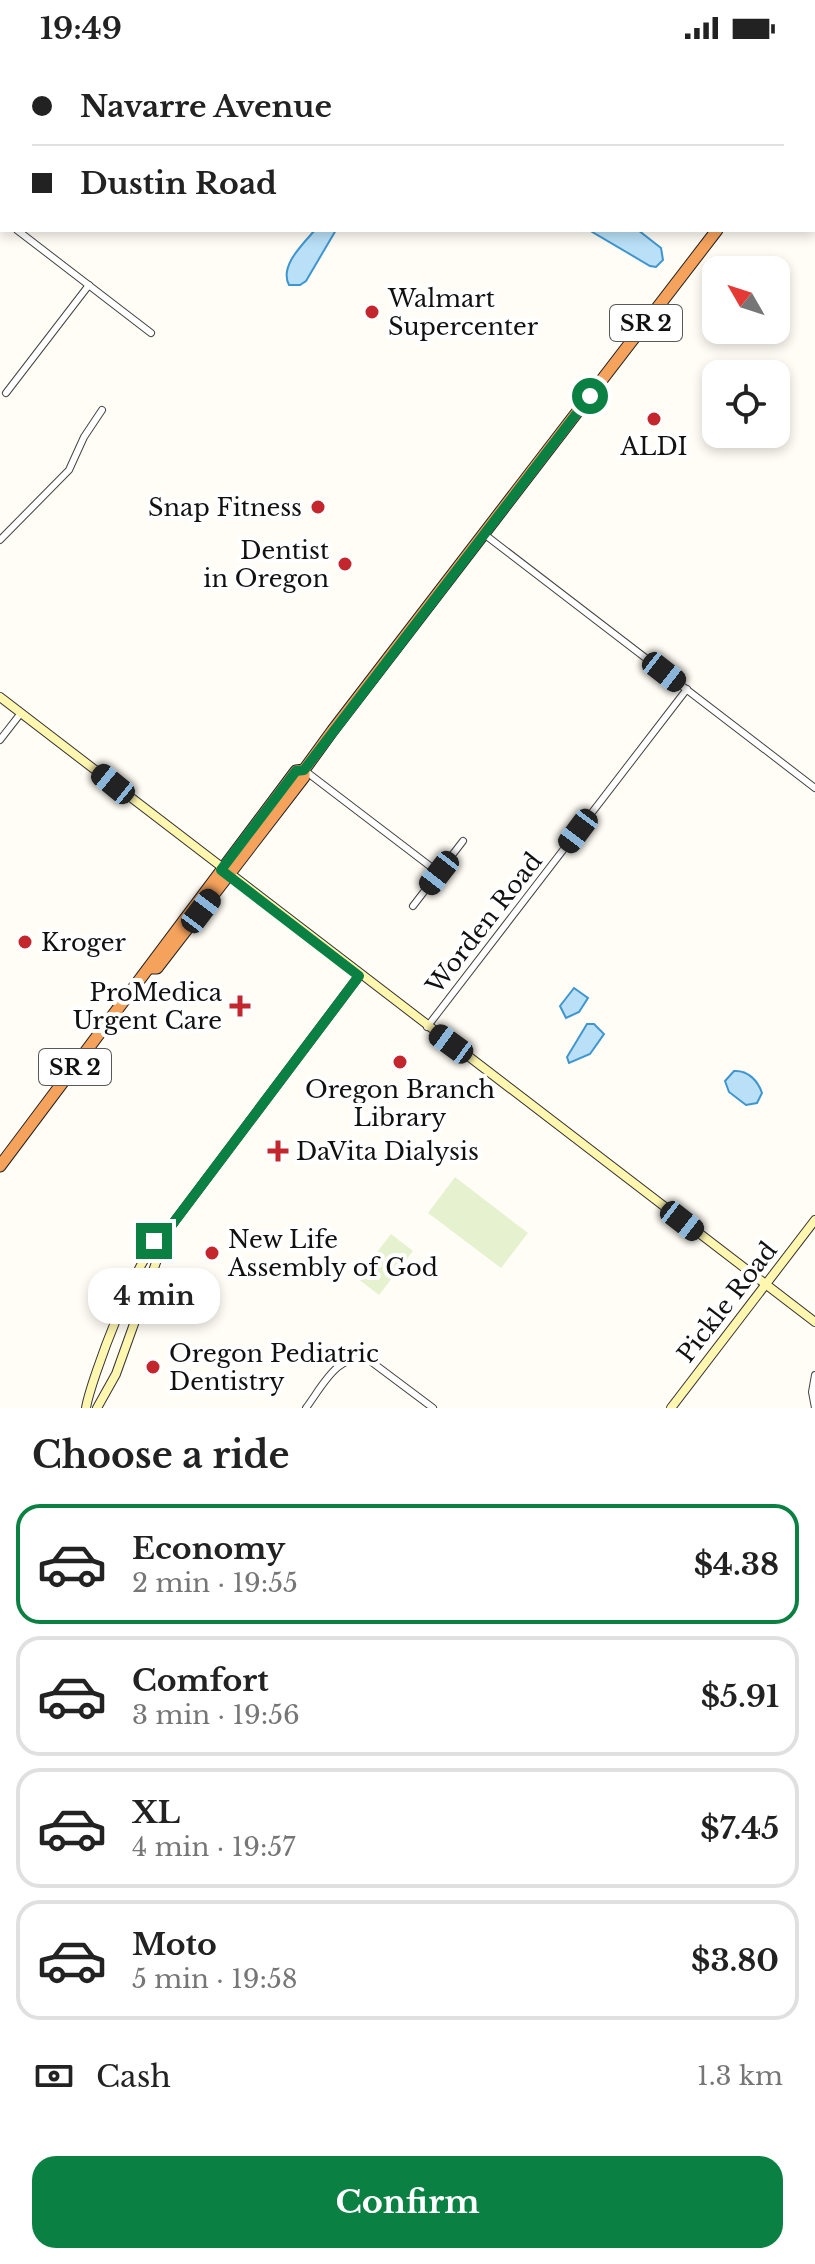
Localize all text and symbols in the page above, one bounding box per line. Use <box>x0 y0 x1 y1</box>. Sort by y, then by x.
text: 19:49 <box>40 10 122 47</box>
text: Navarre Avenue <box>80 88 332 125</box>
text: Dustin Road <box>80 165 277 202</box>
north arrow <box>702 256 790 344</box>
map controls <box>702 256 790 448</box>
place label: Walmart Supercenter <box>387 284 539 341</box>
marker: Walmart Supercenter <box>363 303 381 321</box>
road number: SR 2 <box>610 305 682 341</box>
button: locate <box>702 360 790 448</box>
route start <box>572 378 608 414</box>
marker: ALDI <box>645 410 663 428</box>
place label: ALDI <box>620 432 687 461</box>
place label: Snap Fitness <box>148 493 302 522</box>
marker: Snap Fitness <box>309 498 327 516</box>
place label: Dentist in Oregon <box>203 536 329 593</box>
marker: Dentist in Oregon <box>336 555 354 573</box>
car <box>638 648 690 696</box>
car <box>87 760 139 808</box>
car <box>554 805 602 857</box>
car <box>415 847 463 899</box>
street label: Worden Road <box>419 847 548 1000</box>
car <box>177 885 225 937</box>
place label: Kroger <box>41 928 127 957</box>
marker: Kroger <box>16 933 34 951</box>
place label: ProMedica Urgent Care <box>73 978 223 1035</box>
marker: ProMedica Urgent Care <box>229 995 251 1017</box>
car <box>425 1020 477 1068</box>
road number: SR 2 <box>39 1049 111 1085</box>
marker: Oregon Branch Library <box>391 1053 409 1071</box>
place label: Oregon Branch Library <box>305 1075 495 1132</box>
place label: DaVita Dialysis <box>296 1137 479 1166</box>
marker: DaVita Dialysis <box>267 1140 289 1162</box>
car <box>656 1197 708 1245</box>
route end <box>136 1223 172 1259</box>
place label: New Life Assembly of God <box>227 1225 438 1282</box>
street label: Pickle Road <box>671 1236 783 1368</box>
marker: New Life Assembly of God <box>203 1244 221 1262</box>
callout: 4 min <box>88 1269 220 1325</box>
text: 4 min <box>113 1280 195 1312</box>
place label: Oregon Pediatric Dentistry <box>169 1339 379 1396</box>
marker: Oregon Pediatric Dentistry <box>144 1358 162 1376</box>
text: Choose a ride <box>32 1433 289 1478</box>
icon: car <box>36 1528 108 1600</box>
text: Economy <box>132 1530 285 1567</box>
text: $4.38 <box>694 1546 779 1583</box>
text: 2 min · 19:55 <box>132 1567 298 1599</box>
icon: car <box>36 1660 108 1732</box>
text: Comfort <box>132 1662 269 1699</box>
text: $5.91 <box>701 1678 779 1715</box>
text: 3 min · 19:56 <box>132 1699 300 1731</box>
icon: car <box>36 1792 108 1864</box>
text: XL <box>132 1794 180 1831</box>
text: $7.45 <box>700 1810 779 1847</box>
text: 4 min · 19:57 <box>132 1831 295 1863</box>
icon: car <box>36 1924 108 1996</box>
text: Moto <box>132 1926 217 1963</box>
text: $3.80 <box>691 1942 779 1979</box>
text: 5 min · 19:58 <box>132 1963 298 1995</box>
icon: cash <box>32 2054 76 2098</box>
text: Cash <box>96 2058 171 2095</box>
text: 1.3 km <box>697 2060 783 2092</box>
button: Confirm <box>32 2156 783 2248</box>

